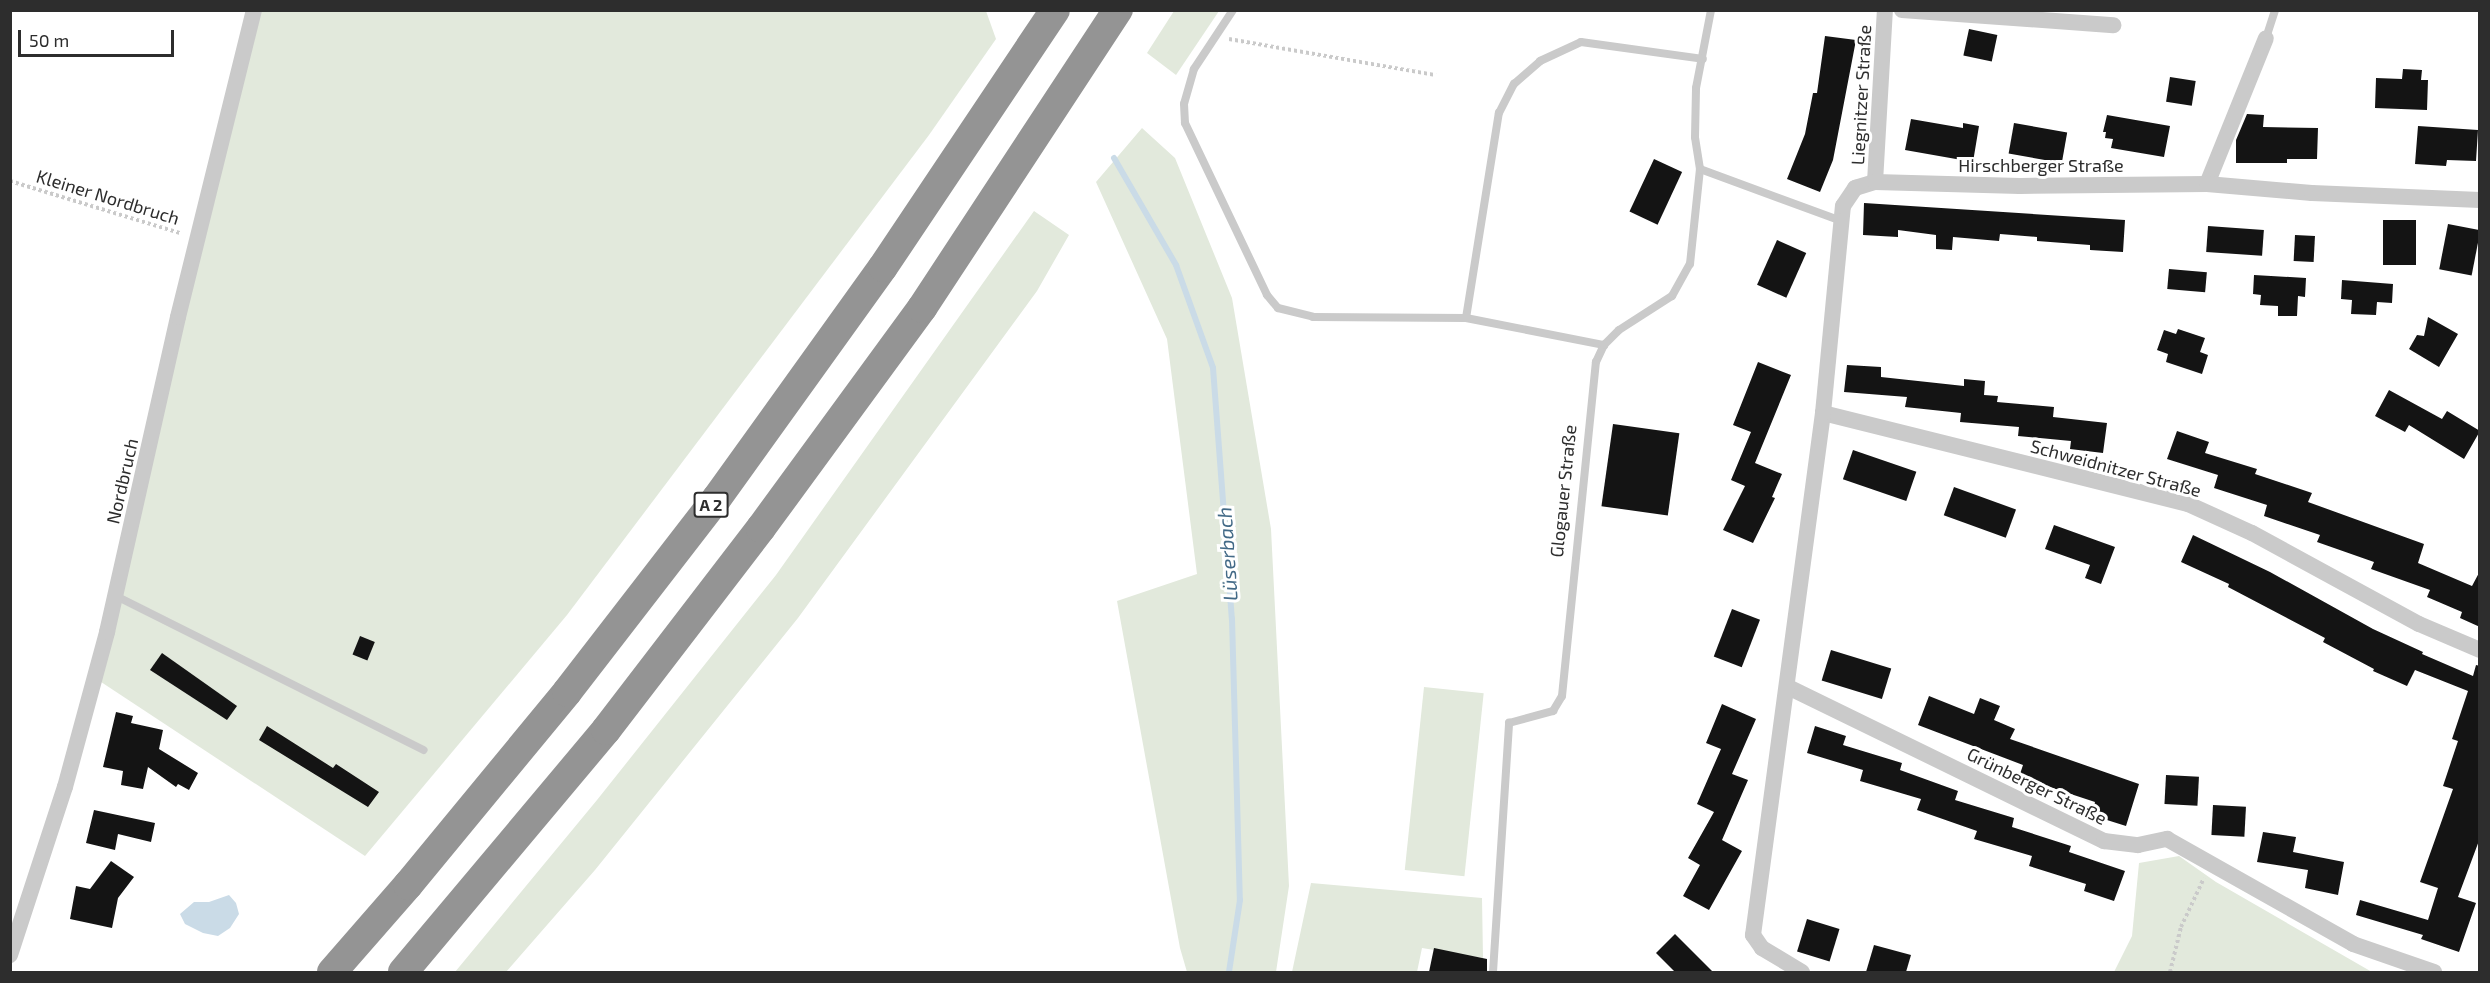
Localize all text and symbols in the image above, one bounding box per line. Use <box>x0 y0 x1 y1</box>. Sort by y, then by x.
scale bar <box>21 18 177 56</box>
street label: Liegnitzer Straße <box>1847 24 1875 166</box>
text: 50 m <box>29 29 69 51</box>
street label: Hirschberger Straße <box>1958 154 2124 176</box>
street label: Kleiner Nordbruch <box>34 165 182 229</box>
street label: Glogauer Straße <box>1545 423 1581 559</box>
street label: Schweidnitzer Straße <box>2028 435 2204 501</box>
street label: Nordbruch <box>102 436 142 526</box>
road number: A 2 <box>693 492 729 518</box>
water label: Lüserbach <box>1212 506 1242 602</box>
street label: Grünberger Straße <box>1964 743 2110 829</box>

